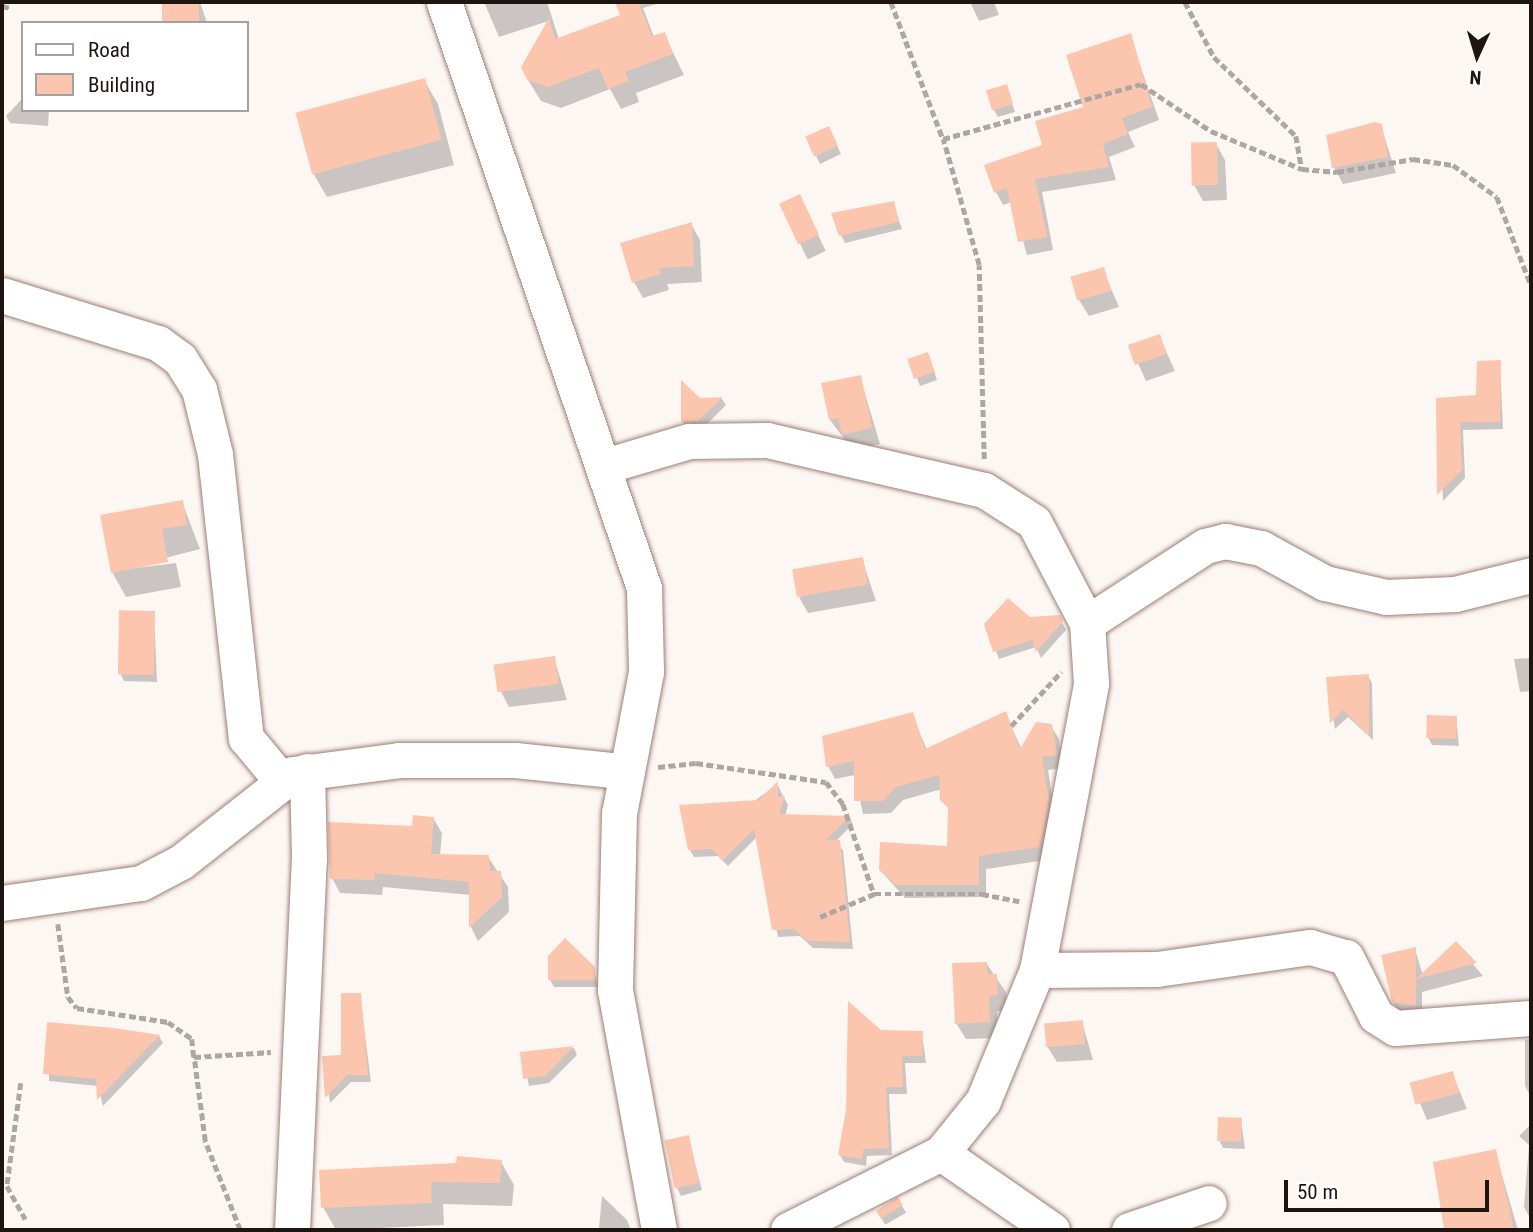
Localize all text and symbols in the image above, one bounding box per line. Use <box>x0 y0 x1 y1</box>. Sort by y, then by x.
legend <box>21 21 248 112</box>
north arrow <box>1442 21 1512 91</box>
text: Road <box>88 38 130 62</box>
text: N <box>1469 66 1482 89</box>
text: Building <box>88 73 155 97</box>
scale bar <box>1288 1166 1493 1210</box>
text: 50 m <box>1297 1180 1338 1204</box>

